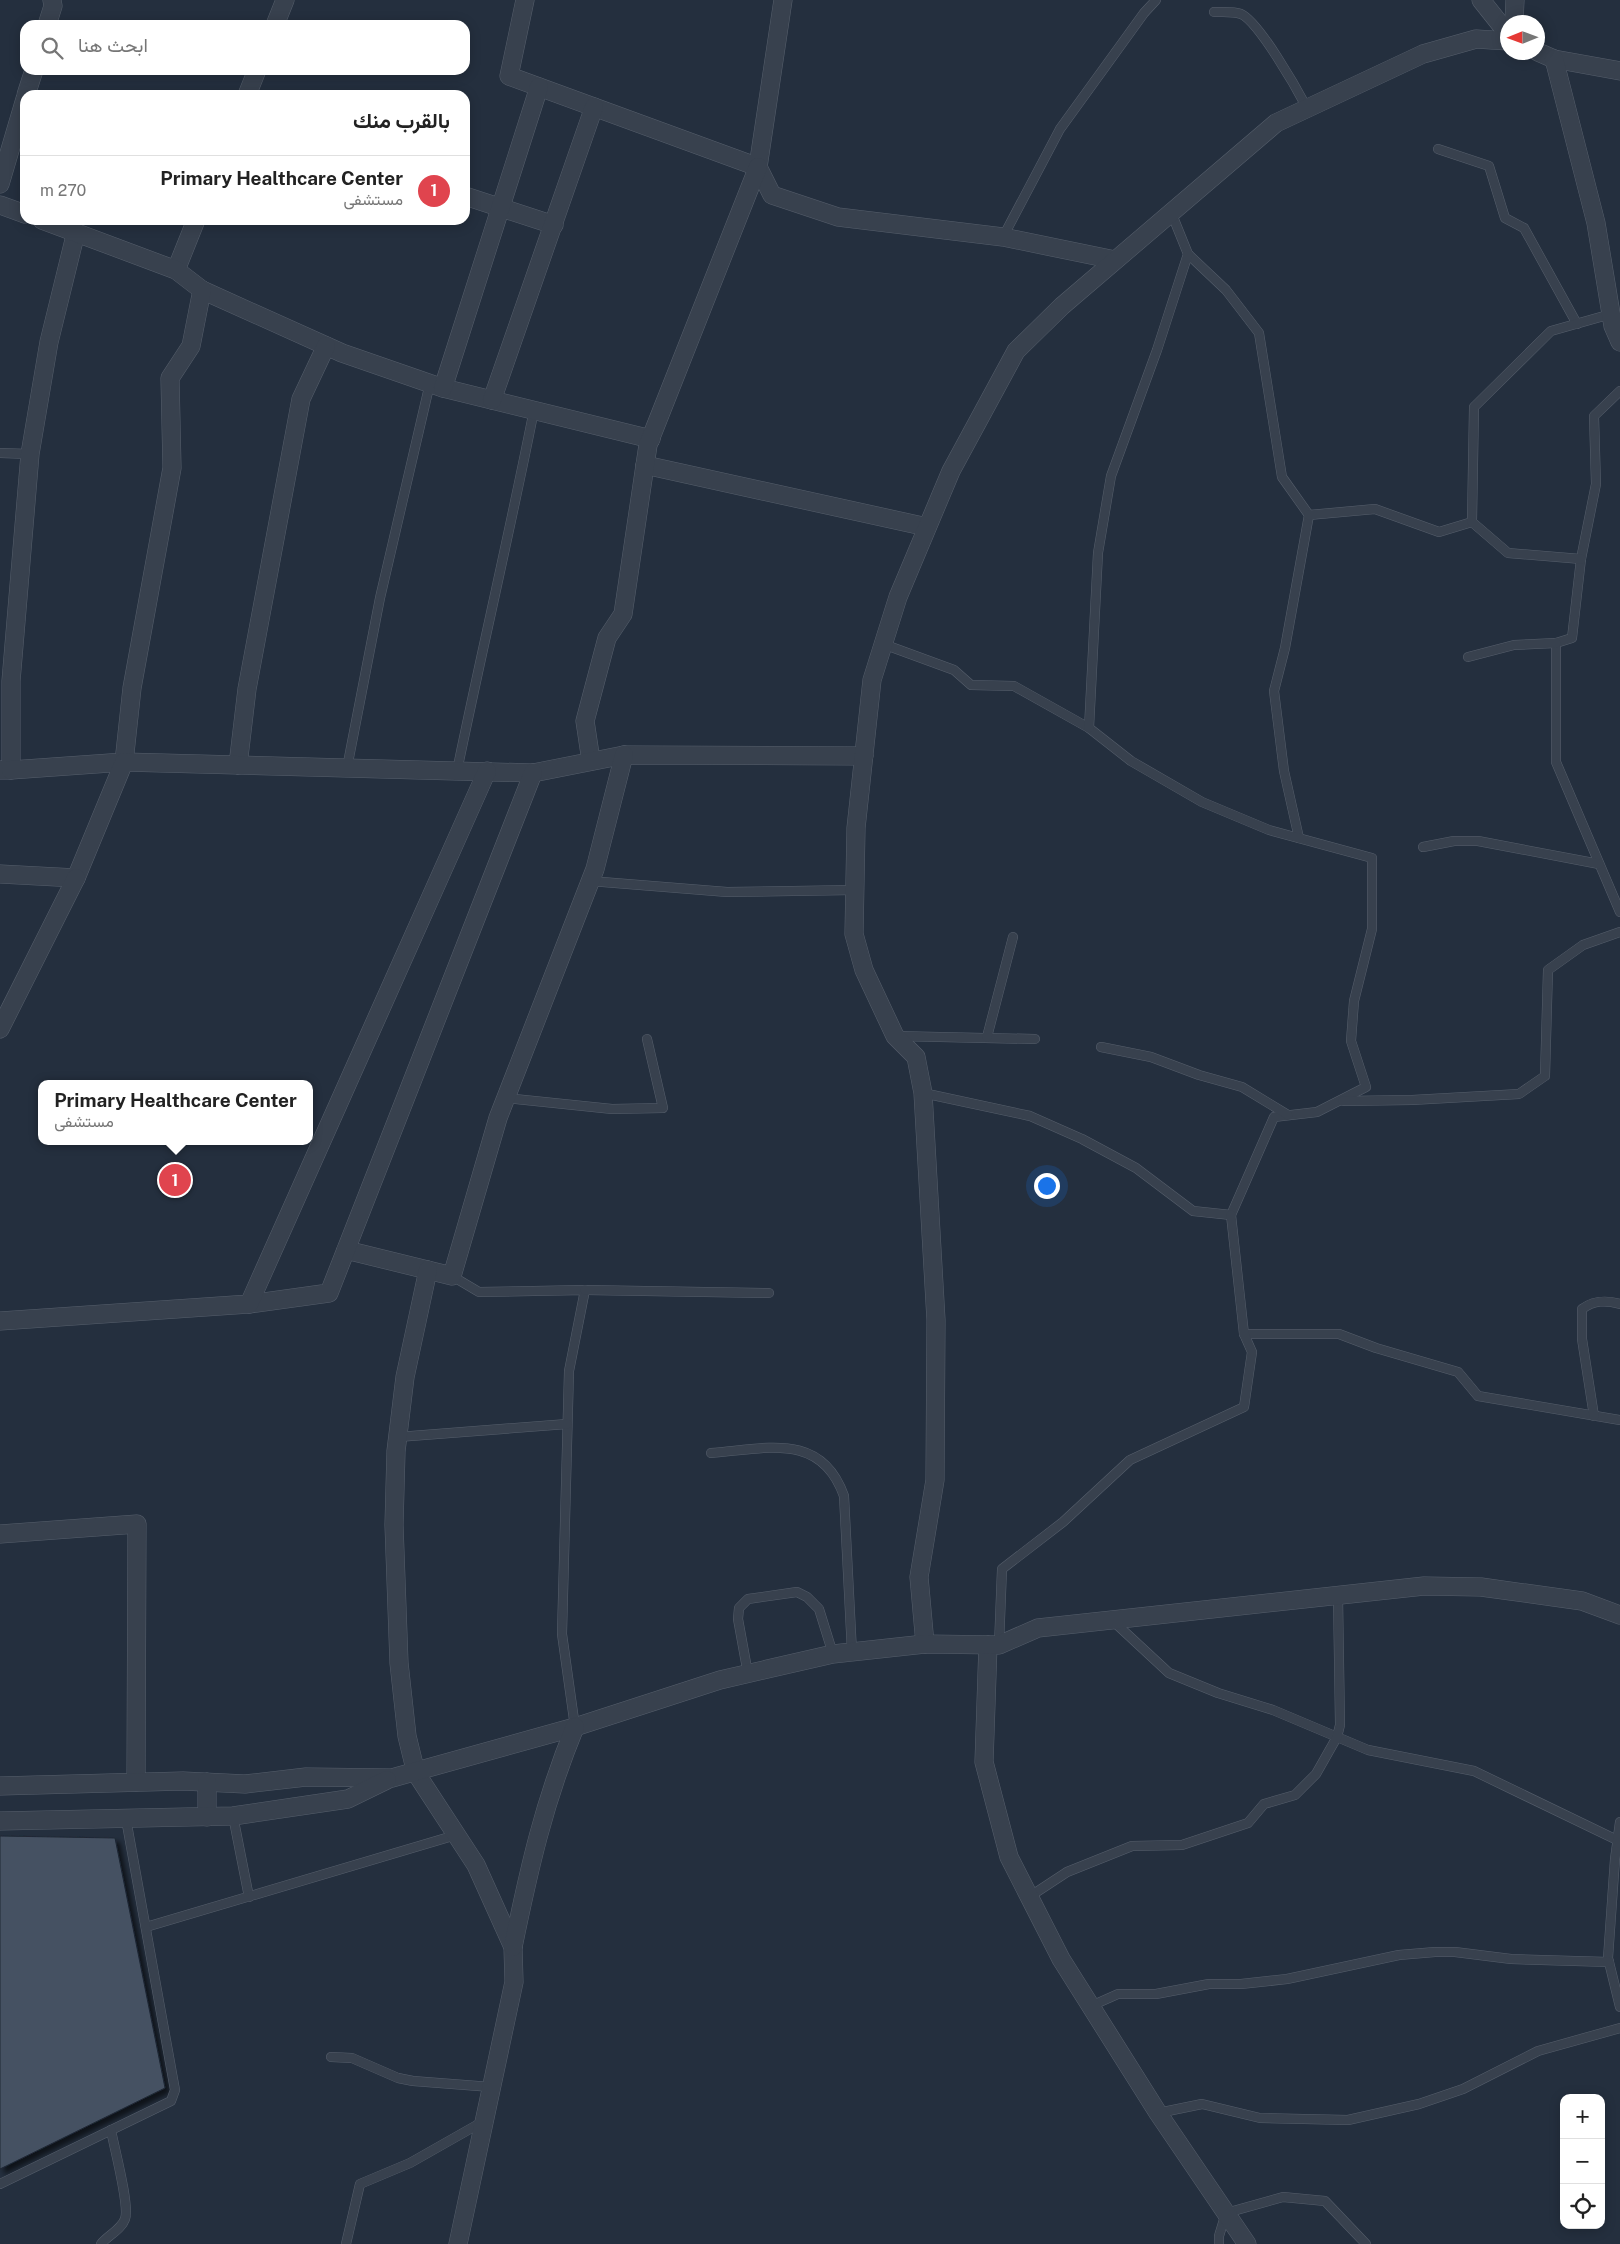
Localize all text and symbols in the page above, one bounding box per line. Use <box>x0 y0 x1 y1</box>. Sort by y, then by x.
north arrow <box>1500 15 1545 60</box>
search box <box>20 20 470 75</box>
icon: search <box>38 34 66 62</box>
text: ابحث هنا <box>78 34 148 56</box>
text: بالقرب منك <box>353 108 450 133</box>
text: Primary Healthcare Center <box>160 167 403 189</box>
text: 270 m <box>40 181 86 200</box>
text: 1 <box>431 181 437 200</box>
text: مستشفى <box>343 190 403 209</box>
popup <box>38 1080 313 1145</box>
text: Primary Healthcare Center <box>54 1089 297 1111</box>
text: مستشفى <box>54 1112 114 1131</box>
pin: 1 <box>159 1161 191 1199</box>
your location <box>1034 1173 1060 1199</box>
map controls <box>1560 2094 1605 2229</box>
button: + <box>1560 2094 1605 2139</box>
button: − <box>1560 2139 1605 2184</box>
button: locate <box>1560 2184 1605 2229</box>

